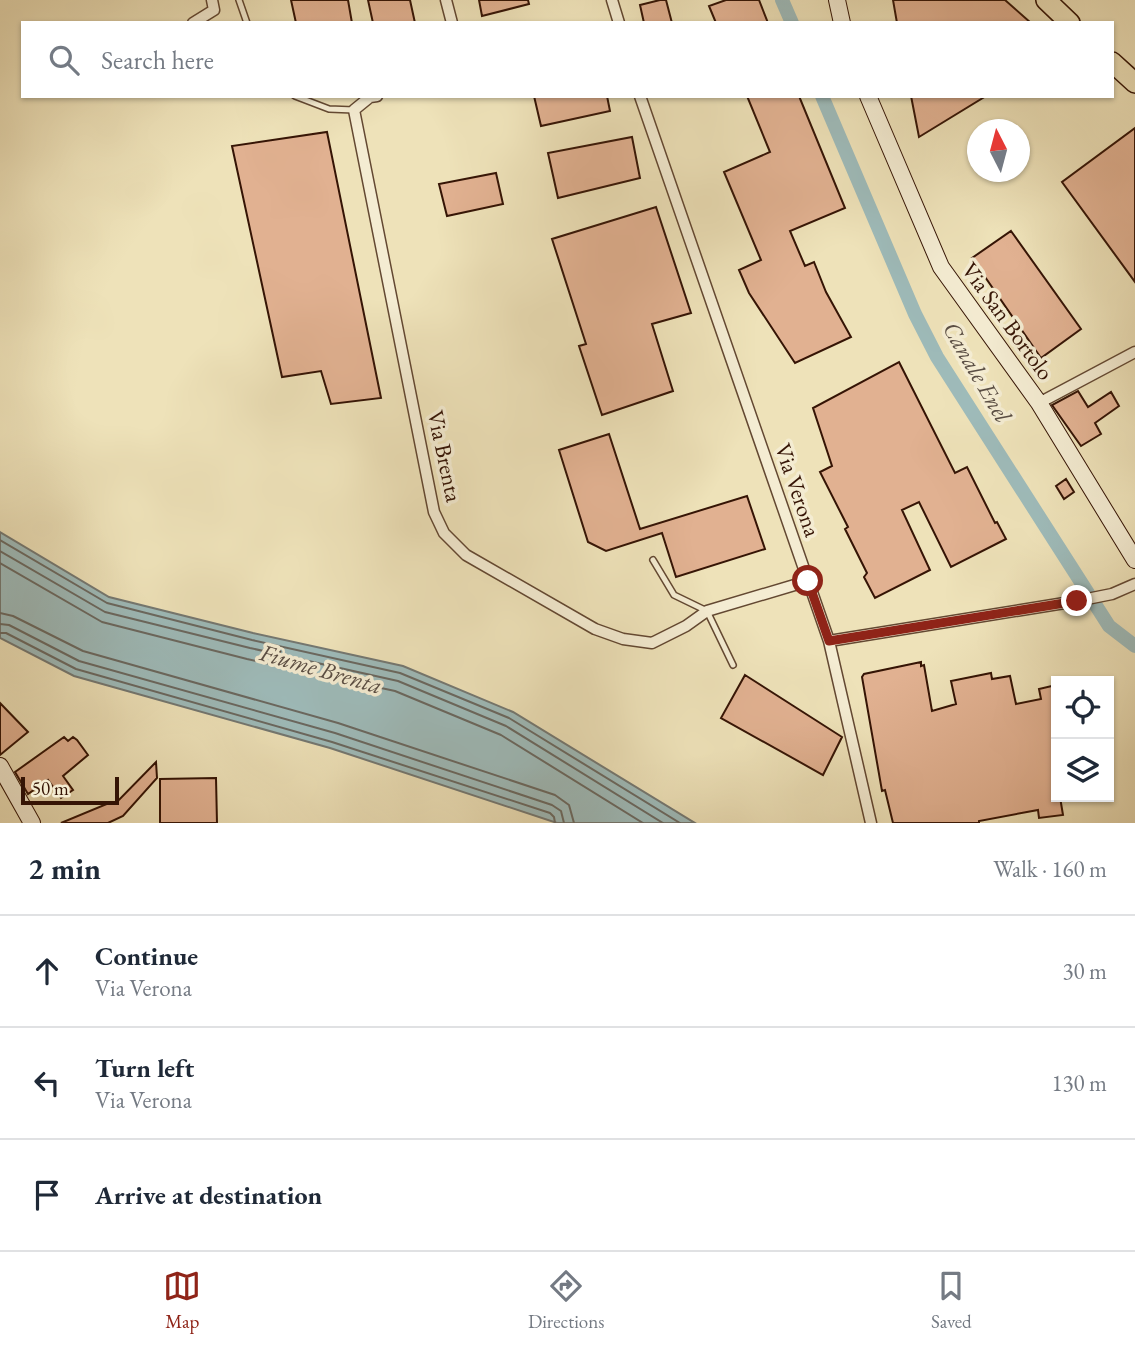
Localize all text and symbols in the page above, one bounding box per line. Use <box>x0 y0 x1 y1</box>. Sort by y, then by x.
search box <box>21 21 1114 98</box>
icon: search <box>45 41 83 79</box>
text: Search here <box>101 43 214 77</box>
north arrow <box>967 119 1030 182</box>
street label: Via San Bortolo <box>955 256 1061 386</box>
water label: Canale Enel <box>936 316 1019 429</box>
street label: Via Brenta <box>421 407 470 505</box>
street label: Via Verona <box>768 439 828 541</box>
route start <box>792 565 823 596</box>
route end <box>1061 585 1092 616</box>
water label: Fiume Brenta <box>256 636 386 701</box>
map controls <box>1051 676 1114 802</box>
button: locate <box>1051 676 1114 739</box>
button: layers <box>1051 739 1114 802</box>
scale bar <box>21 774 119 806</box>
text: 50 m <box>32 776 69 801</box>
text: 2 min <box>28 849 101 888</box>
text: Walk · 160 m <box>993 854 1107 884</box>
text: Continue <box>95 939 198 973</box>
icon: ahead <box>28 952 66 990</box>
text: 30 m <box>1062 956 1107 986</box>
text: Via Verona <box>95 973 192 1003</box>
text: Turn left <box>95 1051 194 1085</box>
icon: left <box>28 1064 66 1102</box>
text: 130 m <box>1051 1068 1107 1098</box>
text: Via Verona <box>95 1085 192 1115</box>
icon: arrive <box>28 1176 66 1214</box>
text: Arrive at destination <box>95 1178 322 1212</box>
tab: Map <box>163 1267 201 1334</box>
tab: Directions <box>528 1267 604 1334</box>
tab: Saved <box>931 1267 972 1334</box>

